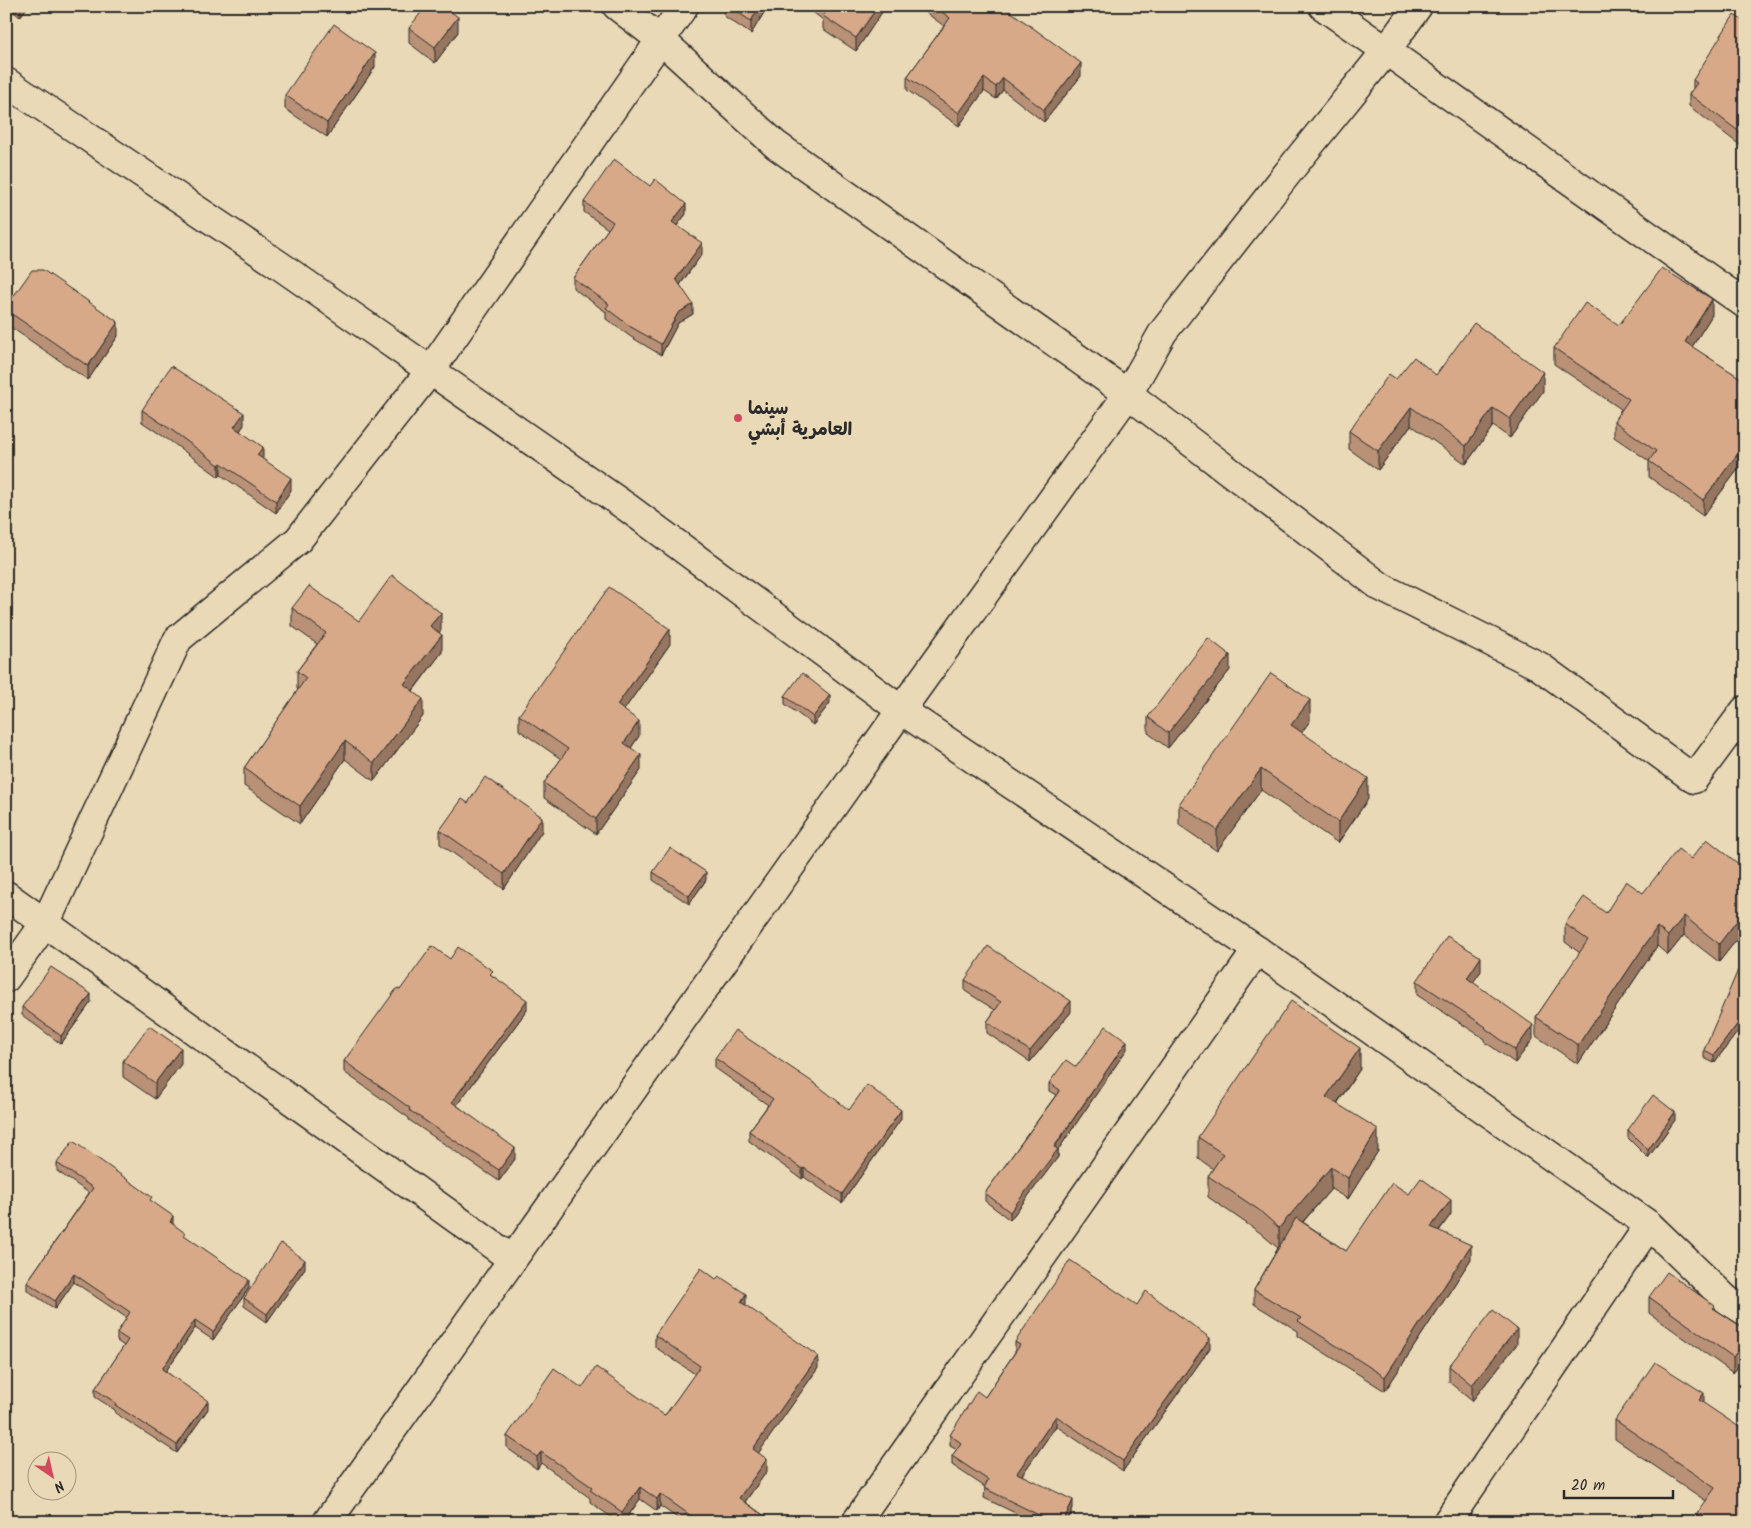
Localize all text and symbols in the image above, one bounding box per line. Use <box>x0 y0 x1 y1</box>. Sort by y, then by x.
place label: سينما العامرية أبشي <box>748 395 852 445</box>
marker: سينما العامرية أبشي <box>732 412 744 424</box>
north arrow <box>28 1450 78 1500</box>
scale bar <box>1564 1468 1672 1500</box>
text: N <box>49 1474 69 1498</box>
text: 20 m <box>1571 1474 1605 1498</box>

